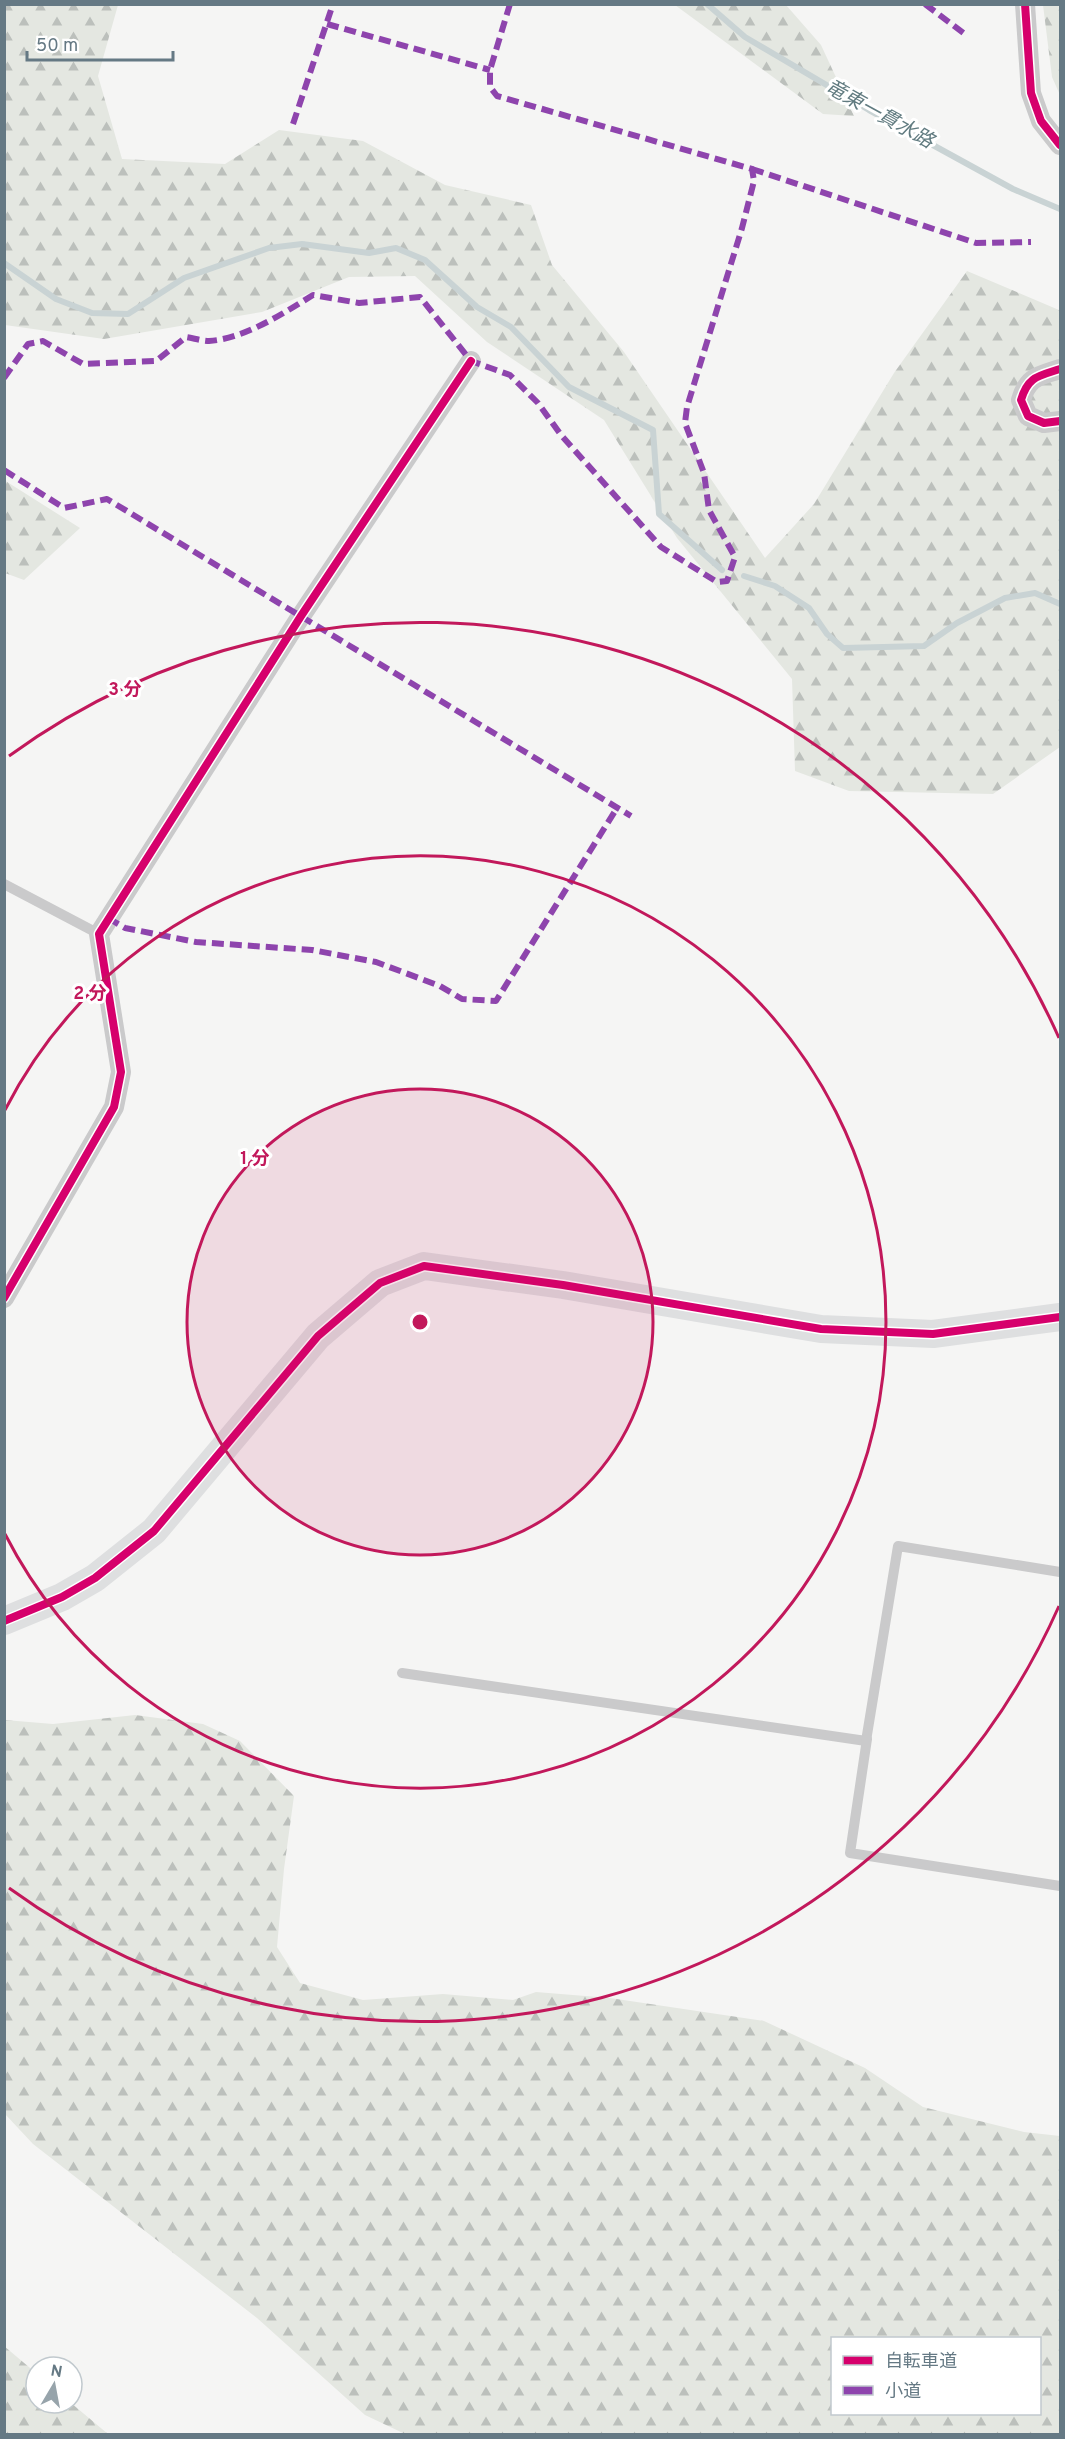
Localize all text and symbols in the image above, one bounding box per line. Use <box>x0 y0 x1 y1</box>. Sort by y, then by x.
scale bar <box>27 24 172 62</box>
text: 50 m <box>36 35 78 58</box>
water label: 竜東一貫水路 <box>820 75 940 156</box>
text: 3 分 <box>108 679 142 702</box>
text: 2 分 <box>73 983 107 1006</box>
text: 1 分 <box>240 1148 270 1171</box>
centre of rings <box>410 1312 430 1332</box>
legend <box>831 2337 1041 2415</box>
text: 自転車道 <box>885 2351 957 2374</box>
north arrow <box>24 2355 84 2415</box>
text: N <box>49 2361 64 2383</box>
text: 小道 <box>885 2381 921 2404</box>

